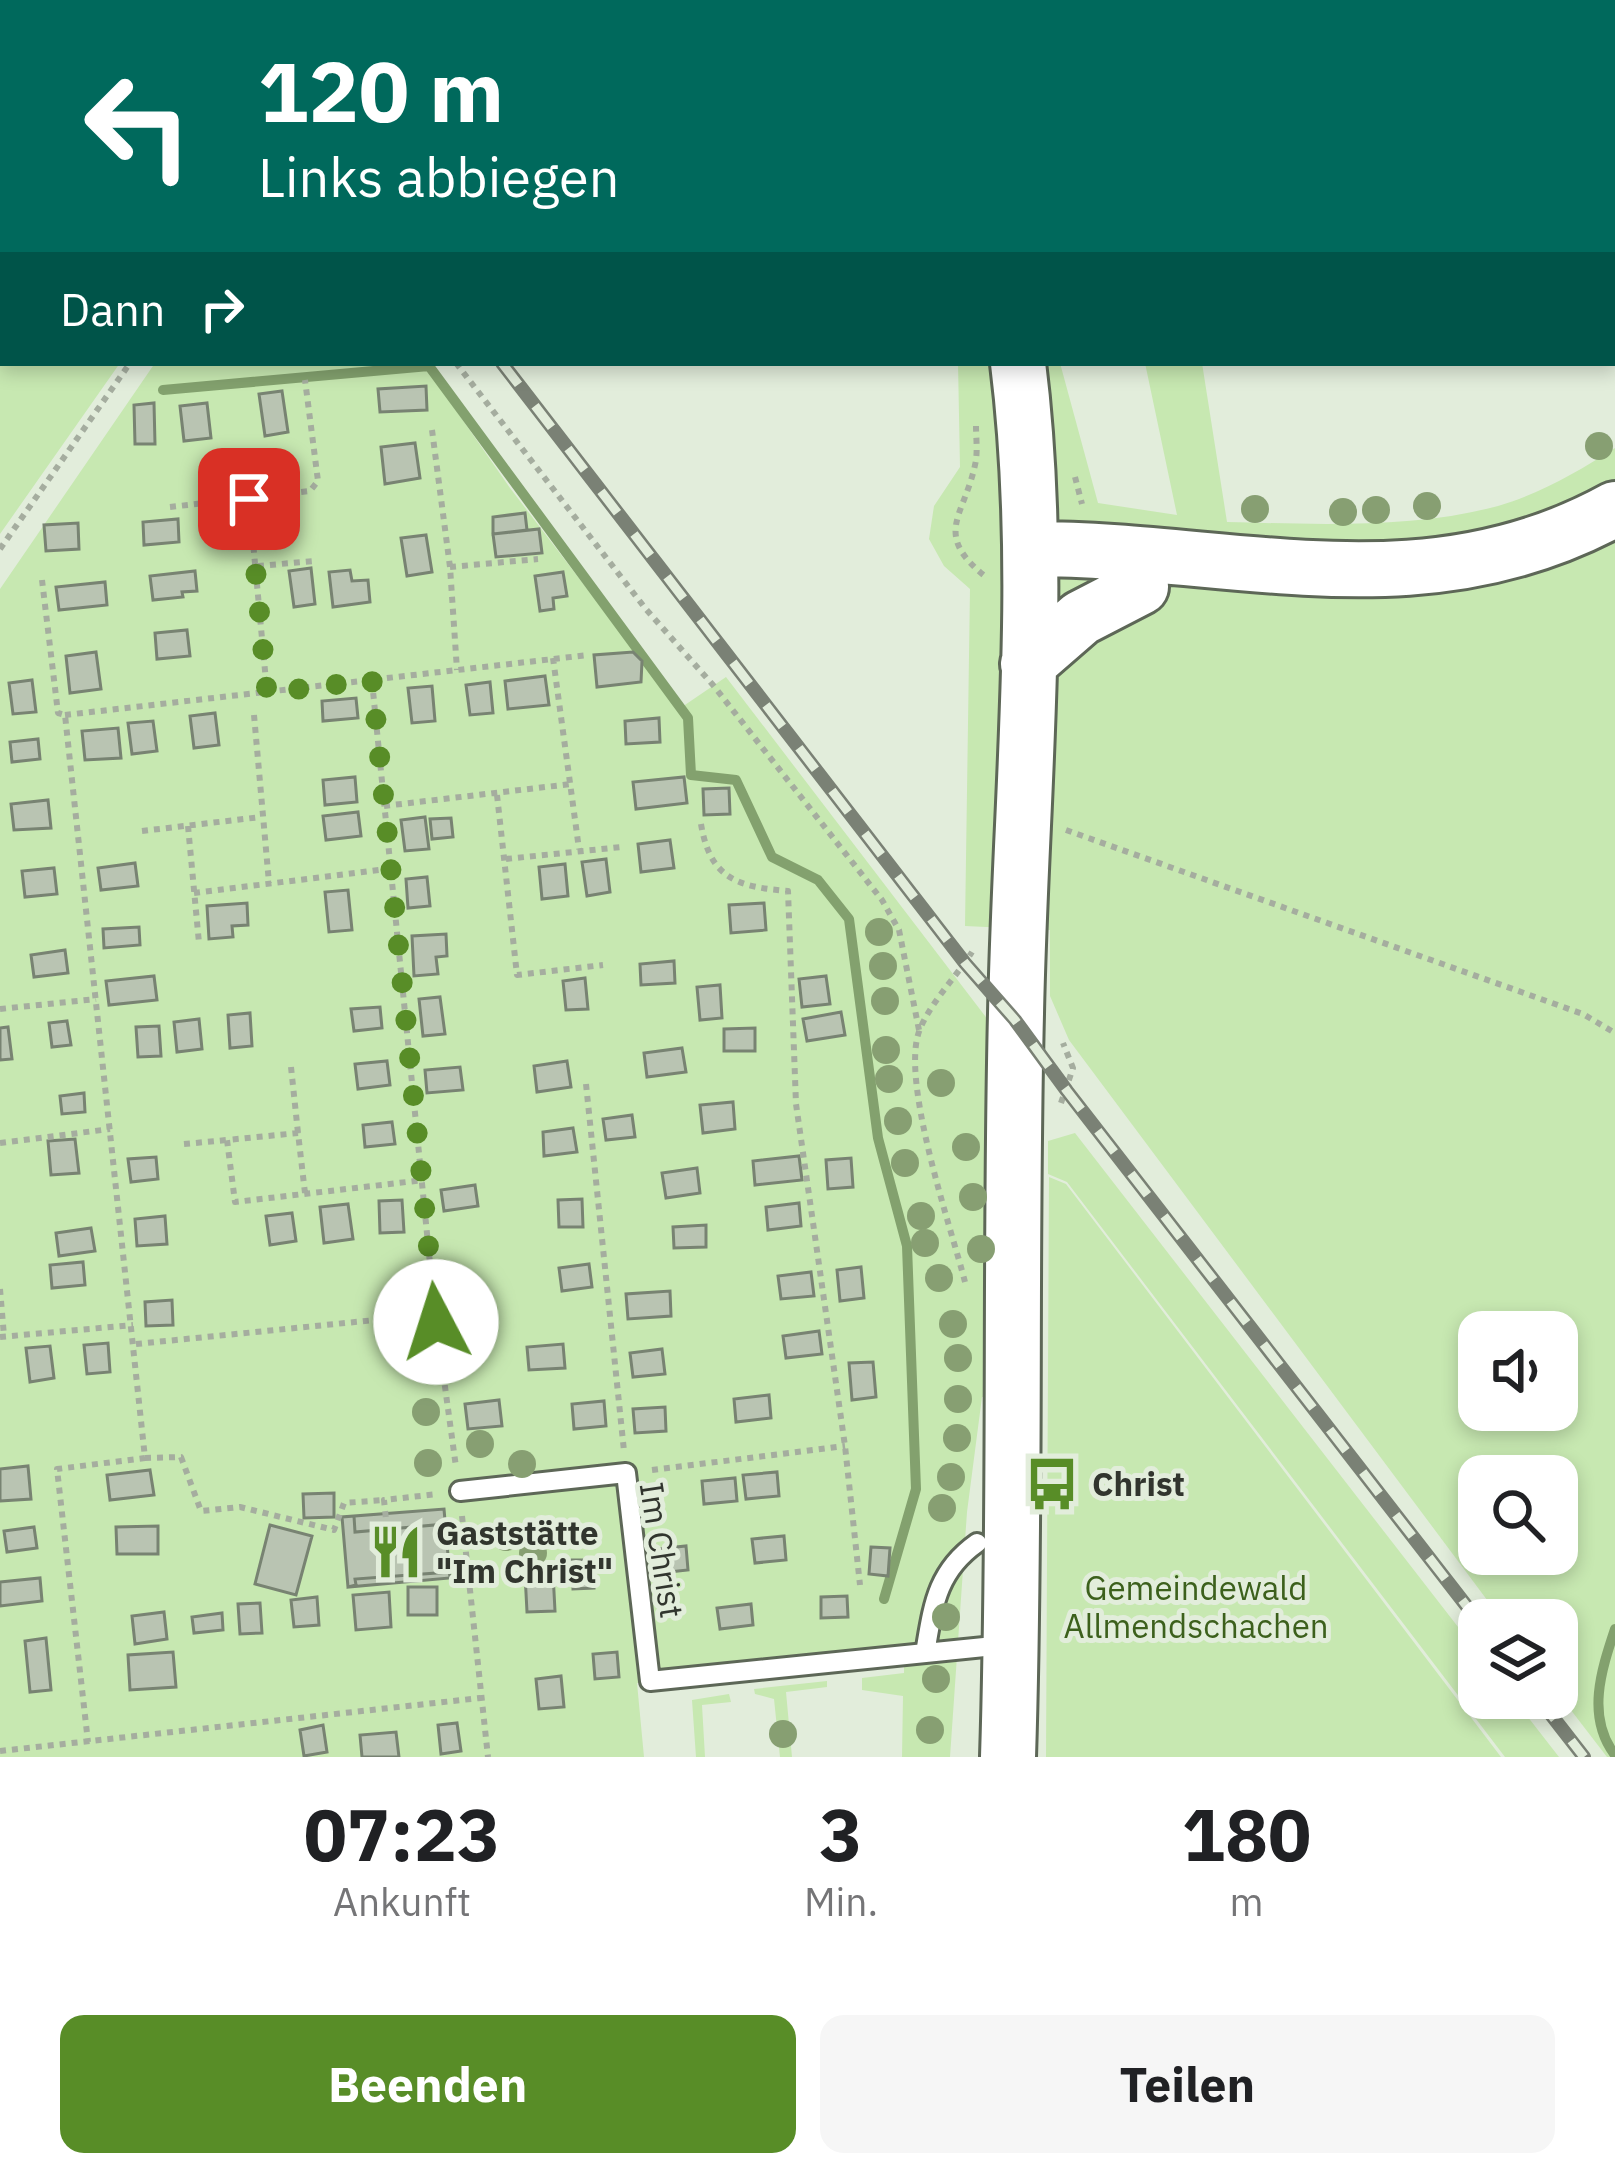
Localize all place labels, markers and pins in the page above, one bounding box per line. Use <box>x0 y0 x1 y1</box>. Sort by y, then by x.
pin <box>198 448 300 550</box>
bus stop icon: Christ <box>1023 1455 1081 1513</box>
place label: Christ <box>1092 1462 1185 1505</box>
place label: Gaststätte "Im Christ" <box>436 1511 613 1592</box>
restaurant icon: Gaststätte "Im Christ" <box>367 1523 425 1581</box>

